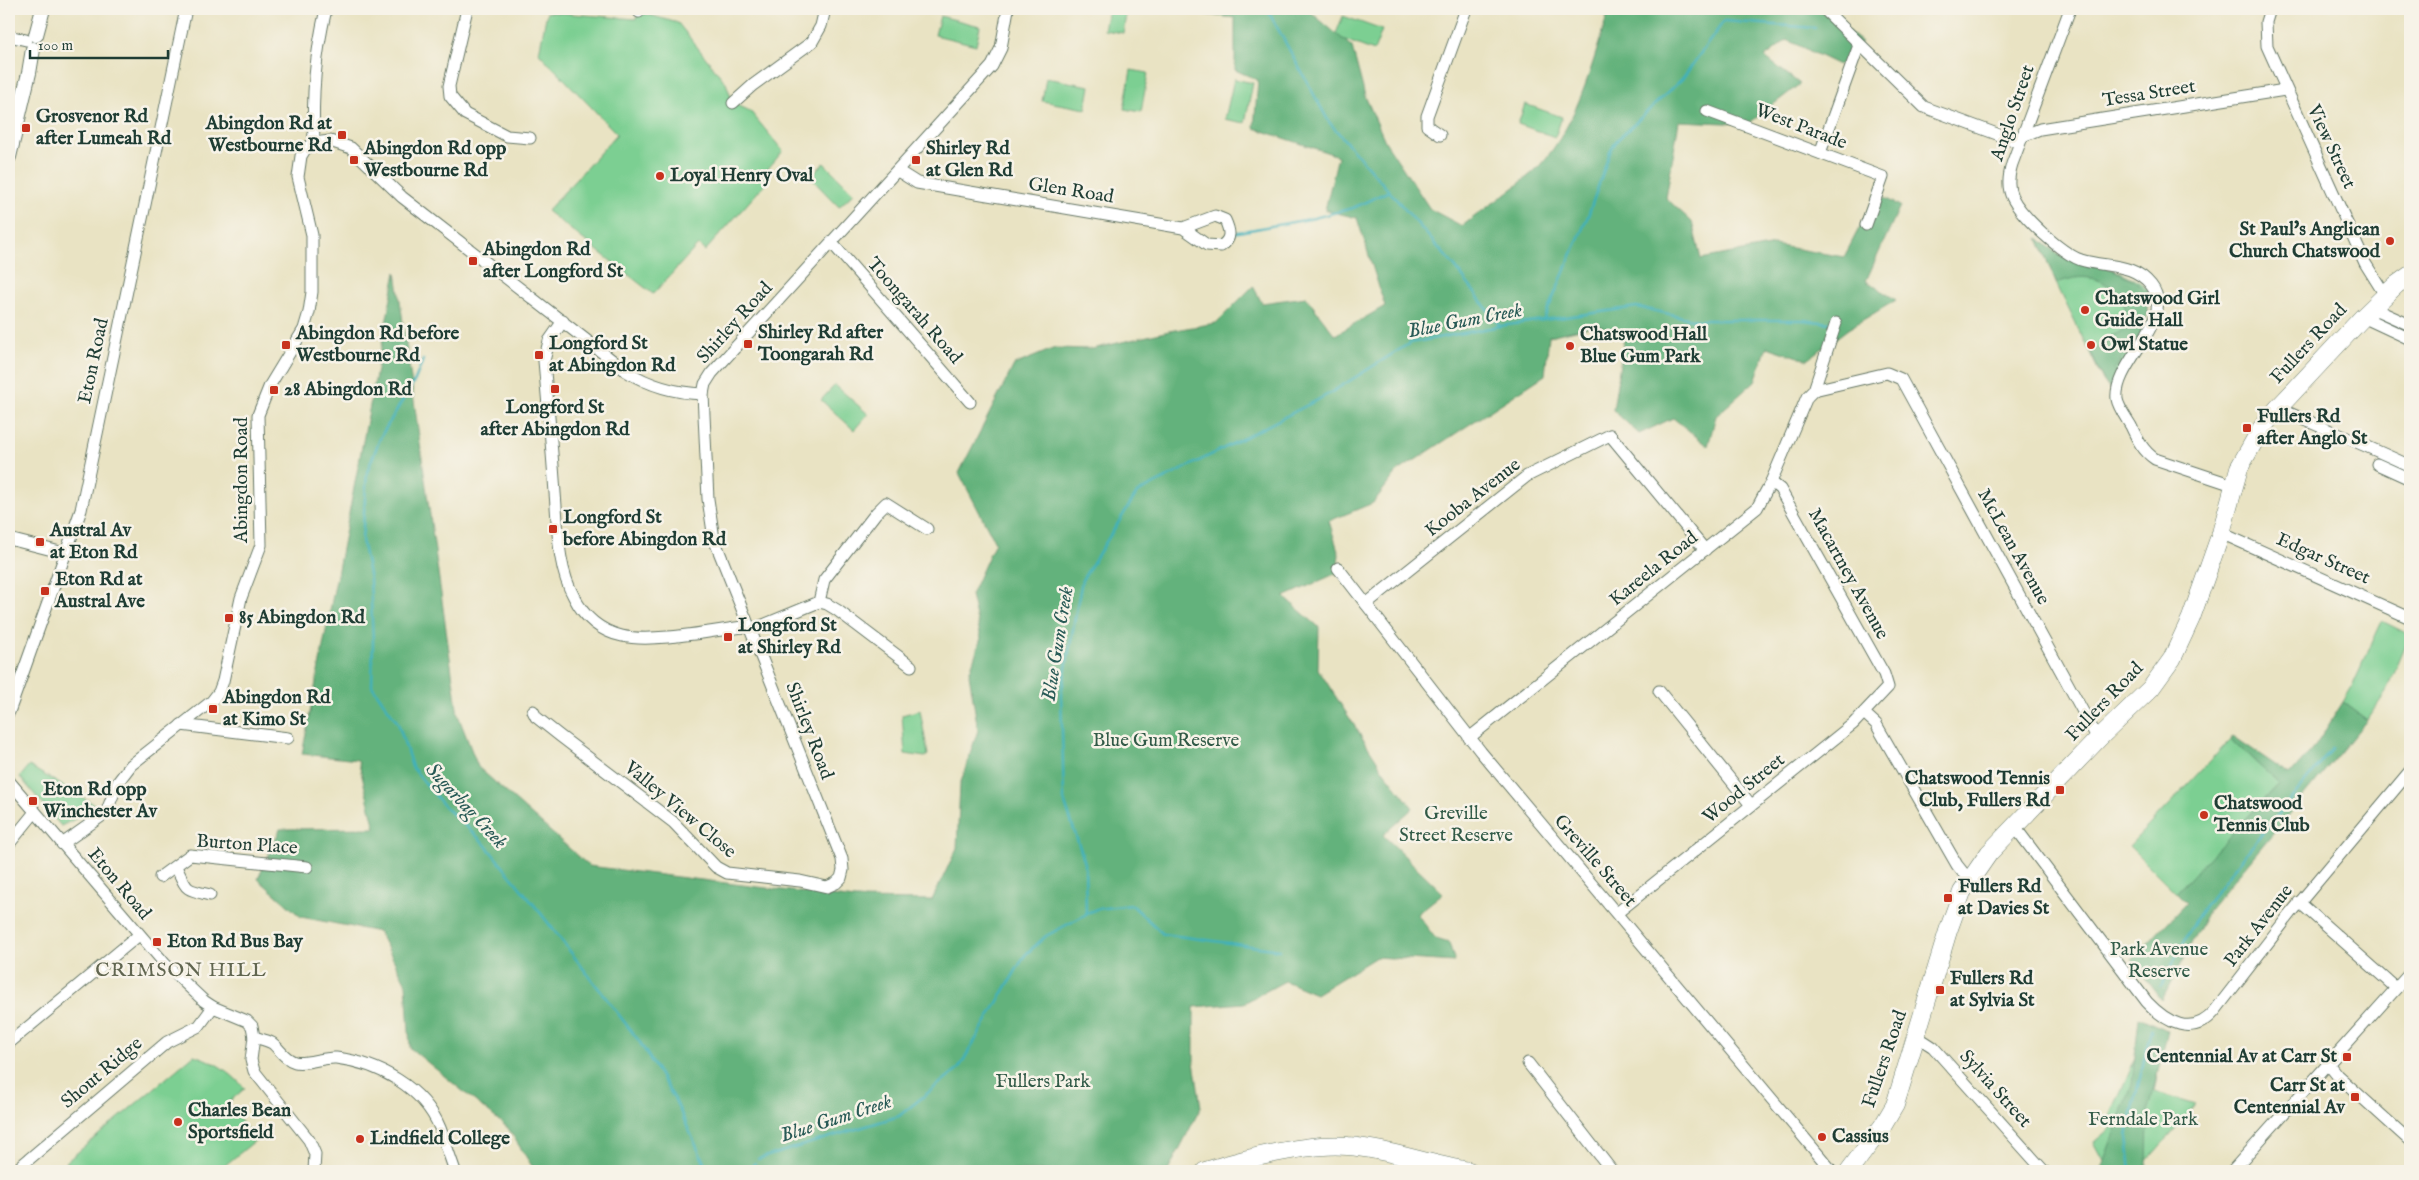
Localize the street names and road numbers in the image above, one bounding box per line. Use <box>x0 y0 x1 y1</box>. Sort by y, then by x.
street label: Anglo Street <box>1985 61 2041 165</box>
street label: Tessa Street <box>2101 75 2198 113</box>
street label: West Parade <box>1752 99 1851 156</box>
street label: View Street <box>2301 100 2361 193</box>
street label: Glen Road <box>1027 172 1116 210</box>
street label: Toongarah Road <box>861 253 967 370</box>
street label: Shirley Road <box>692 276 779 369</box>
street label: Fullers Road <box>2266 298 2353 389</box>
street label: Eton Road <box>73 315 115 406</box>
street label: Abingdon Road <box>230 416 254 544</box>
street label: Kooba Avenue <box>1420 453 1526 543</box>
street label: McLean Avenue <box>1971 485 2055 609</box>
street label: Macartney Avenue <box>1802 504 1894 644</box>
street label: Kareela Road <box>1605 525 1704 612</box>
street label: Edgar Street <box>2272 528 2374 591</box>
street label: Fullers Road <box>2061 657 2150 747</box>
street label: Shirley Road <box>779 679 839 784</box>
street label: Wood Street <box>1698 748 1790 830</box>
street label: Valley View Close <box>618 755 741 864</box>
street label: Greville Street <box>1548 810 1642 913</box>
street label: Burton Place <box>195 829 299 861</box>
street label: Eton Road <box>82 843 157 926</box>
street label: Park Avenue <box>2219 880 2299 972</box>
street label: Fullers Road <box>1857 1006 1913 1111</box>
street label: Shout Ridge <box>56 1032 148 1114</box>
street label: Sylvia Street <box>1954 1045 2037 1133</box>

